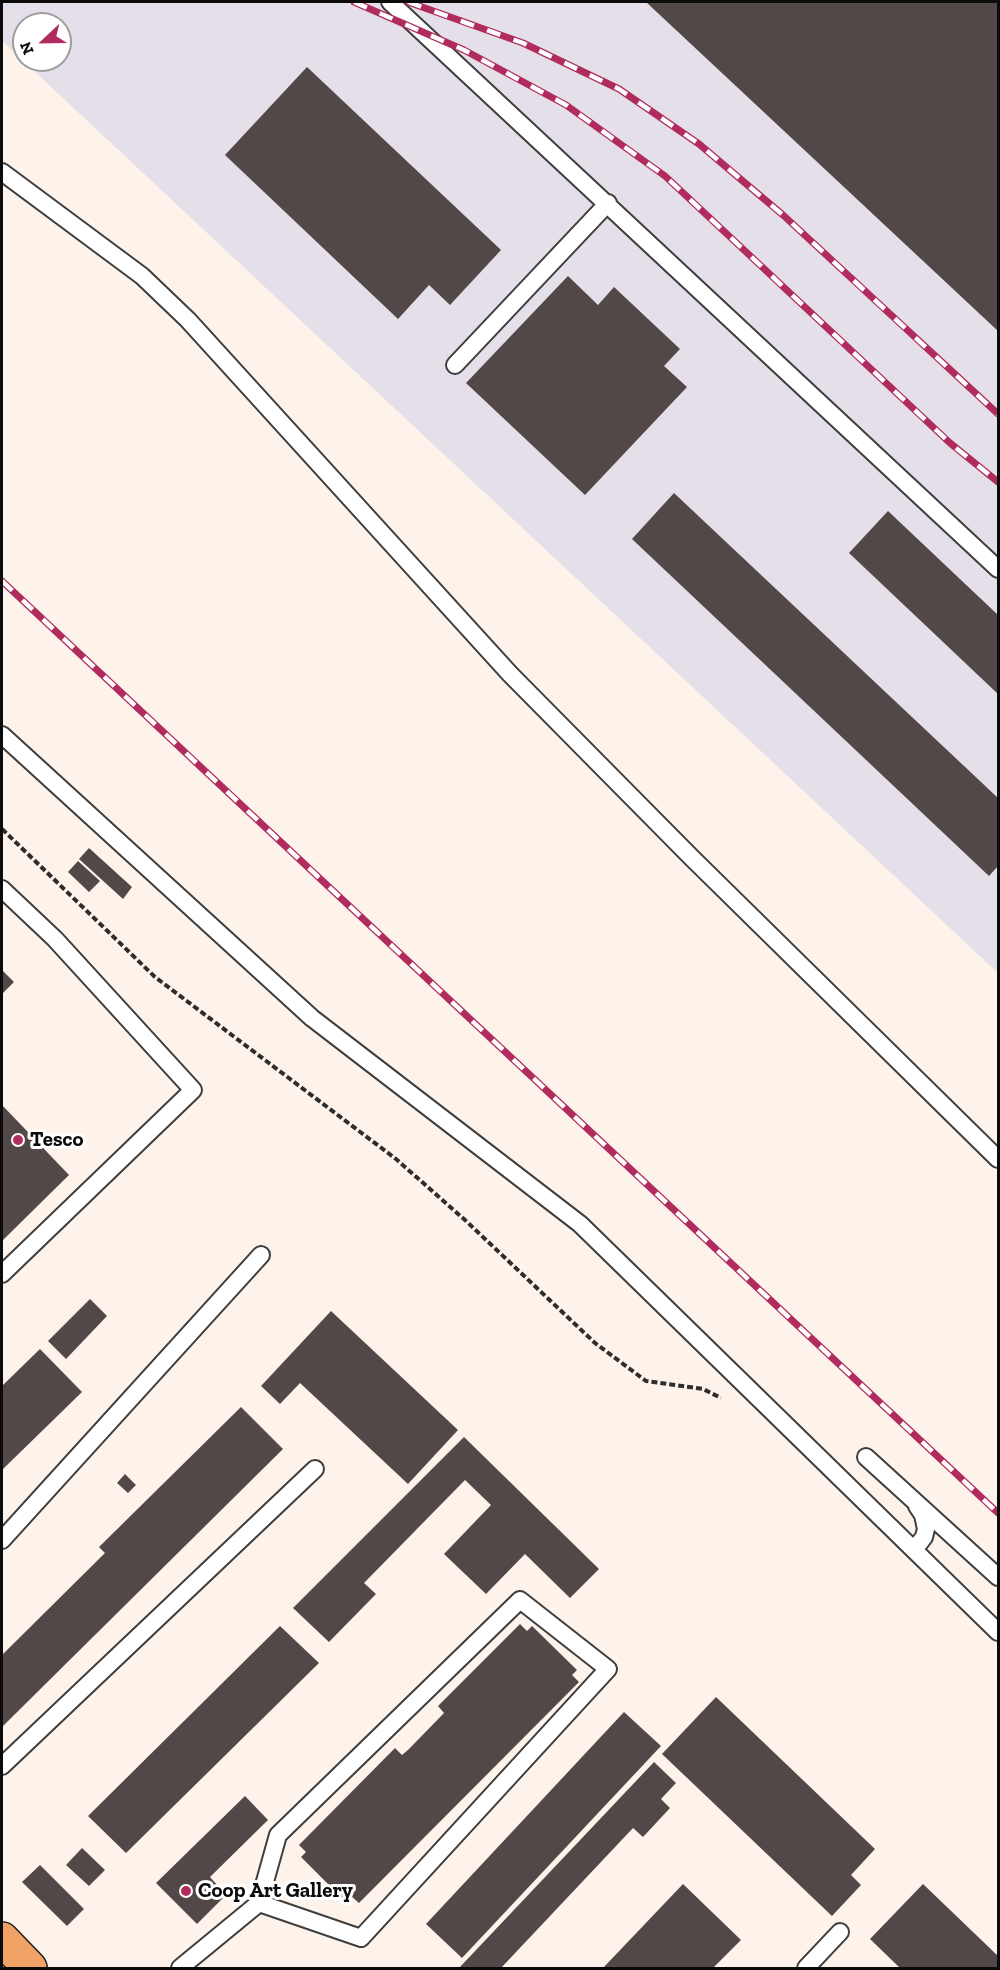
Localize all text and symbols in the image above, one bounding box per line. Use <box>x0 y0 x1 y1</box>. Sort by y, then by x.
north arrow <box>12 12 72 72</box>
text: N <box>16 39 38 57</box>
place label: Tesco <box>30 1127 83 1153</box>
marker: Tesco <box>11 1133 25 1147</box>
place label: Coop Art Gallery <box>198 1878 353 1904</box>
marker: Coop Art Gallery <box>179 1884 193 1898</box>

